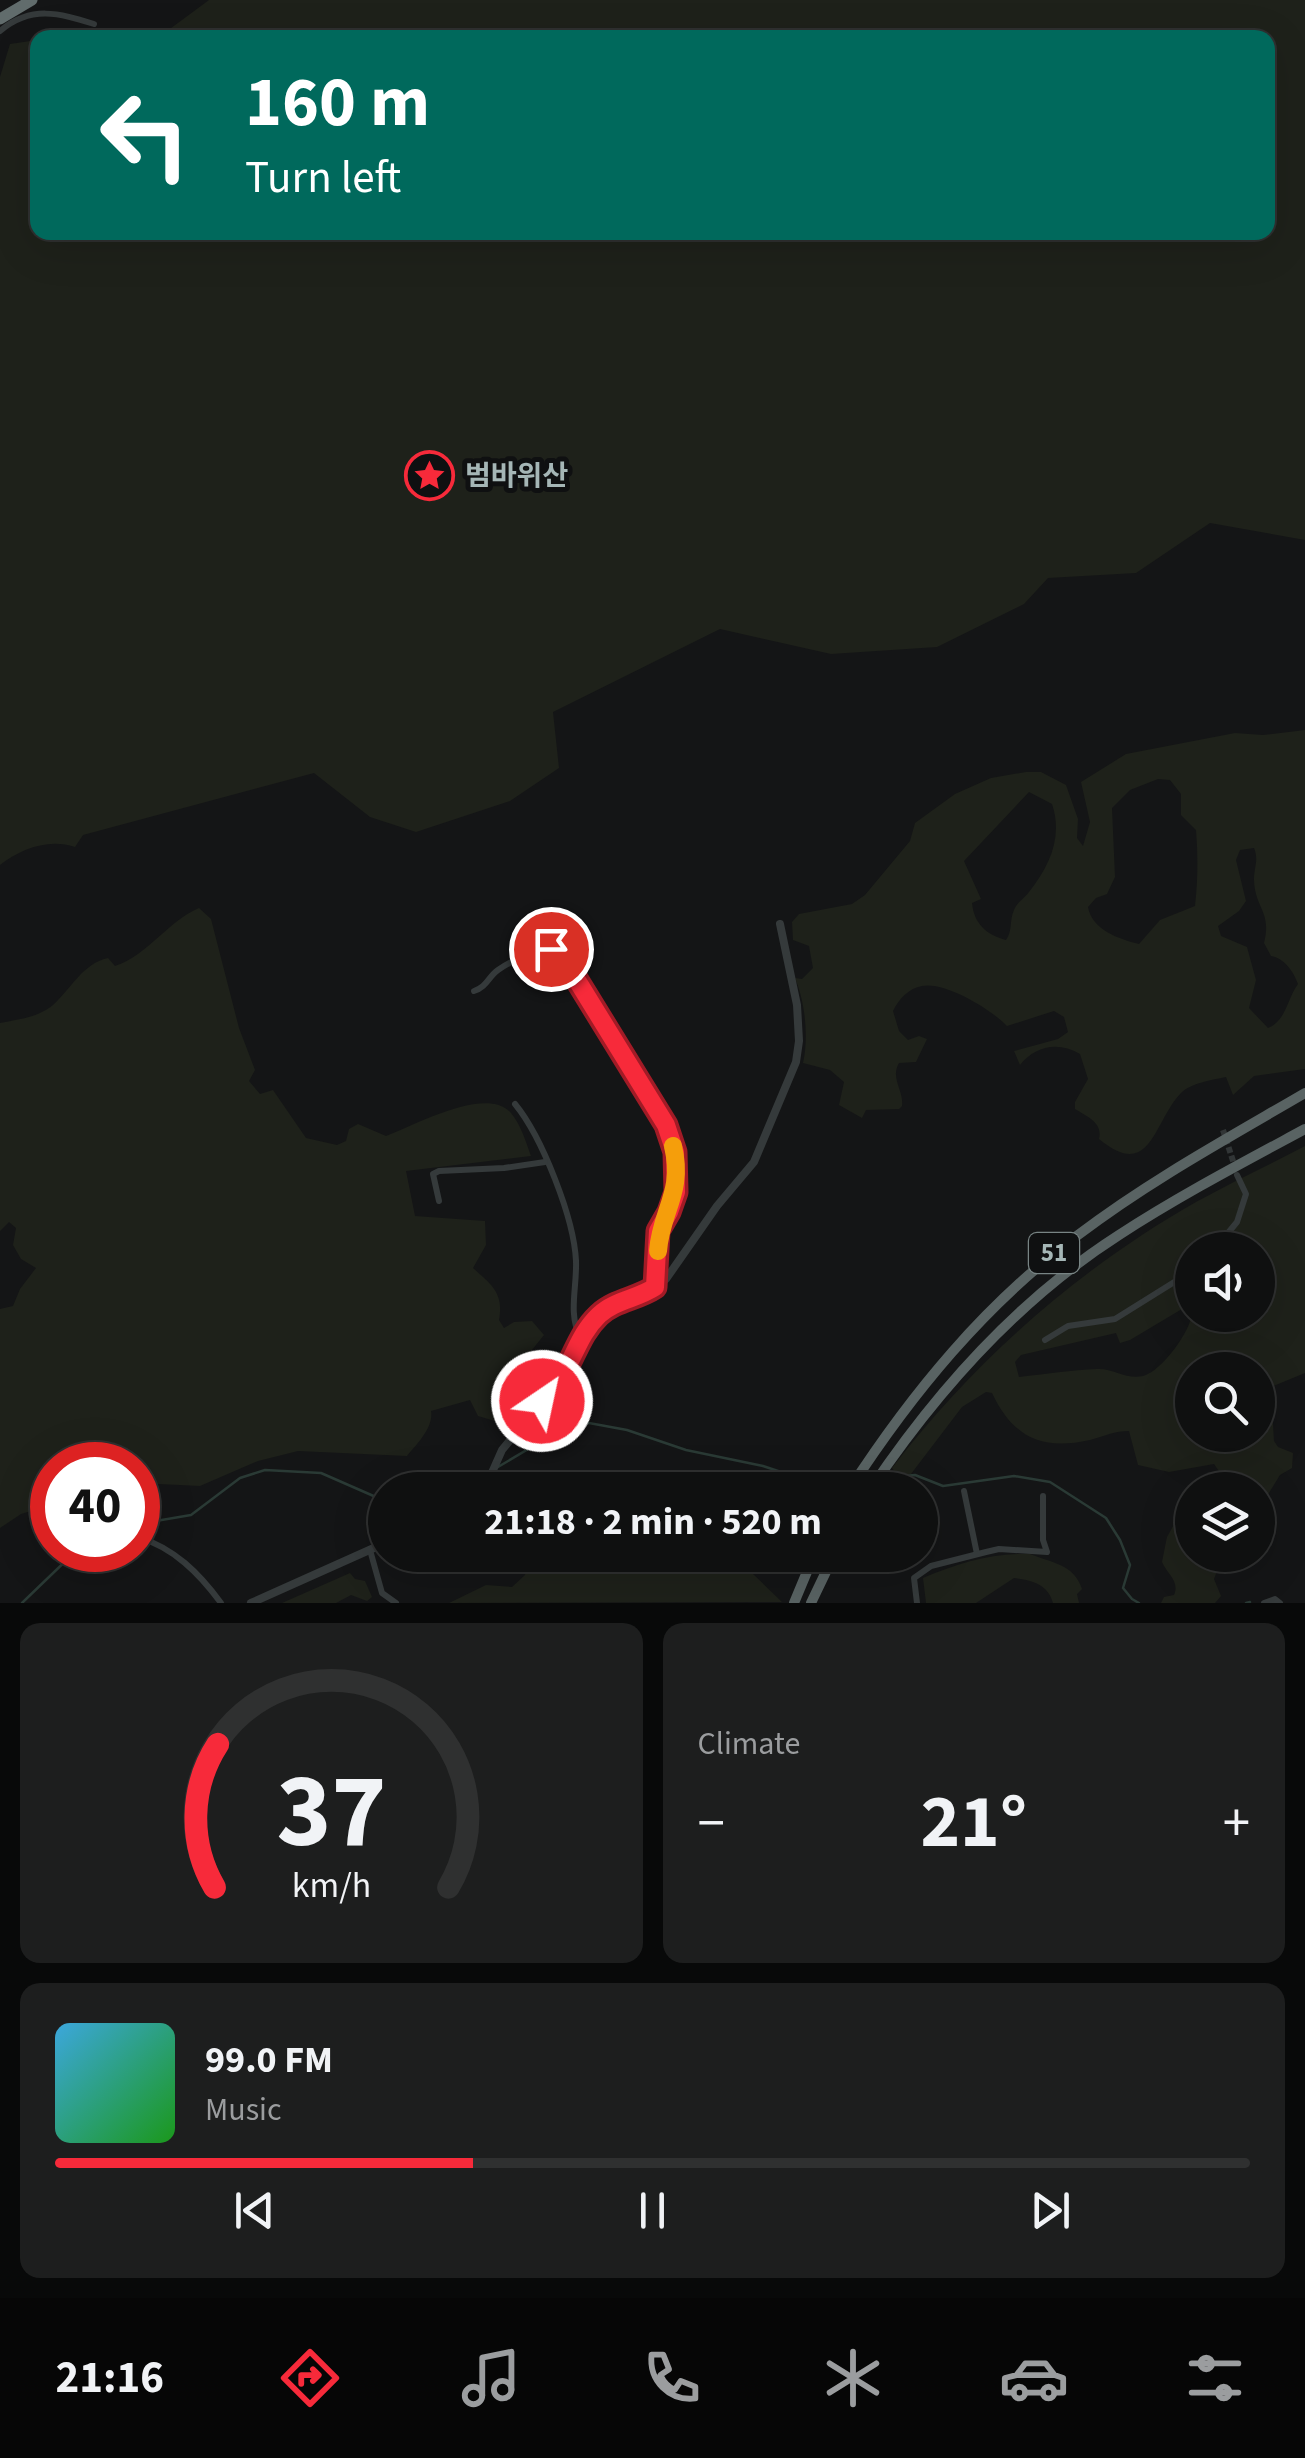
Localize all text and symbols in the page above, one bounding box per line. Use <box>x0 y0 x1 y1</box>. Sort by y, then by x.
text: 160 m <box>245 53 430 153</box>
icon: left <box>80 70 210 200</box>
text: Turn left <box>245 146 401 210</box>
place icon: 범바위산 <box>404 450 456 502</box>
place label: 범바위산 <box>465 456 568 496</box>
pin <box>509 907 594 992</box>
icon: arrive <box>524 922 579 977</box>
map controls <box>1175 1232 1275 1572</box>
button: sound <box>1175 1232 1275 1332</box>
road number: 51 <box>1029 1233 1079 1273</box>
position arrow <box>490 1349 594 1453</box>
button: search <box>1175 1352 1275 1452</box>
speed limit sign: 40 <box>30 1442 160 1572</box>
button: layers <box>1175 1472 1275 1572</box>
text: 21:18 · 2 min · 520 m <box>484 1495 822 1549</box>
text: Climate <box>698 1721 800 1767</box>
text: 37 <box>276 1739 386 1887</box>
text: 21° <box>920 1769 1027 1876</box>
text: − <box>698 1785 725 1863</box>
text: + <box>1223 1785 1250 1863</box>
text: km/h <box>292 1860 371 1911</box>
text: 99.0 FM <box>205 2033 333 2087</box>
text: Music <box>205 2087 282 2133</box>
icon: previous <box>227 2183 282 2238</box>
icon: pause <box>625 2183 680 2238</box>
icon: next <box>1023 2183 1078 2238</box>
icon: directions <box>275 2343 345 2413</box>
icon: music <box>456 2343 526 2413</box>
icon: phone <box>637 2343 707 2413</box>
icon: climate <box>818 2343 888 2413</box>
icon: car <box>999 2343 1069 2413</box>
icon: filters <box>1180 2343 1250 2413</box>
text: 21:16 <box>55 2346 164 2410</box>

